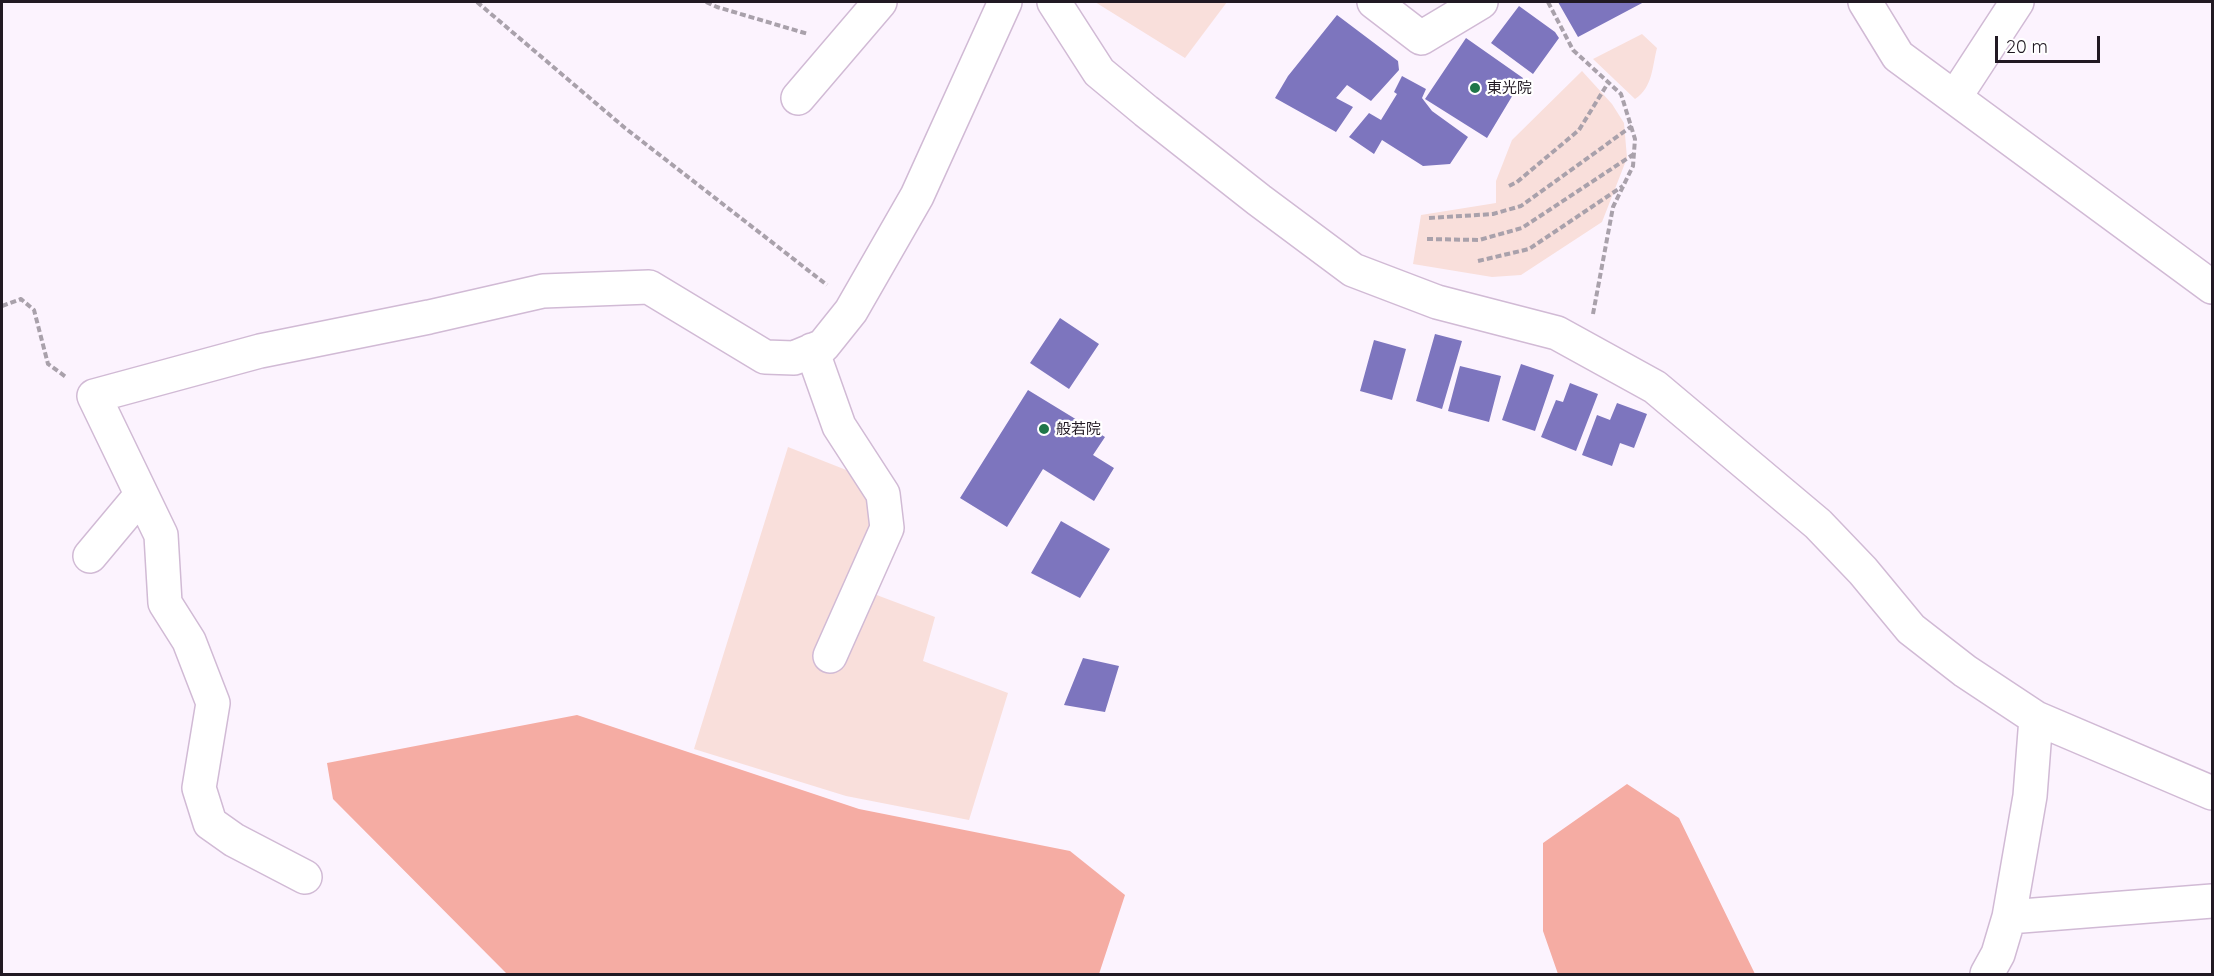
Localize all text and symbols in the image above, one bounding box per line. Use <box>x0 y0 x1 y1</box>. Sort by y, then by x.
scale bar <box>1998 24 2103 62</box>
text: 20 m <box>2006 35 2048 58</box>
place label: 東光院 <box>1487 79 1532 97</box>
marker: 東光院 <box>1468 81 1482 95</box>
place label: 般若院 <box>1056 420 1101 438</box>
marker: 般若院 <box>1037 422 1051 436</box>

